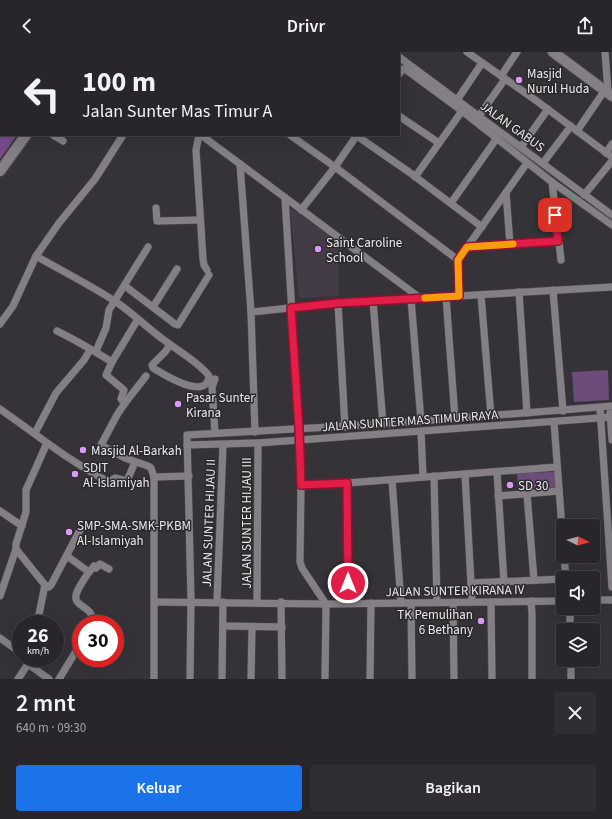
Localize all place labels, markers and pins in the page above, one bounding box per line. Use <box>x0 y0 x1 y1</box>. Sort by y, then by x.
place label: Masjid Nurul Huda <box>527 65 589 98</box>
marker: Masjid Nurul Huda <box>514 75 524 85</box>
pin <box>538 198 572 232</box>
place label: Saint Caroline School <box>326 234 402 267</box>
marker: Saint Caroline School <box>313 244 323 254</box>
place label: Pasar Sunter Kirana <box>186 389 255 422</box>
marker: Pasar Sunter Kirana <box>173 399 183 409</box>
place label: Masjid Al-Barkah <box>91 442 182 460</box>
marker: Masjid Al-Barkah <box>78 445 88 455</box>
place label: SDIT Al-Islamiyah <box>83 459 150 492</box>
marker: SDIT Al-Islamiyah <box>70 469 80 479</box>
place label: SD 30 <box>518 477 548 495</box>
marker: SD 30 <box>505 480 515 490</box>
place label: SMP-SMA-SMK-PKBM Al-Islamiyah <box>77 517 191 550</box>
marker: SMP-SMA-SMK-PKBM Al-Islamiyah <box>64 527 74 537</box>
place label: TK Pemulihan 6 Bethany <box>397 606 473 639</box>
marker: TK Pemulihan 6 Bethany <box>476 616 486 626</box>

